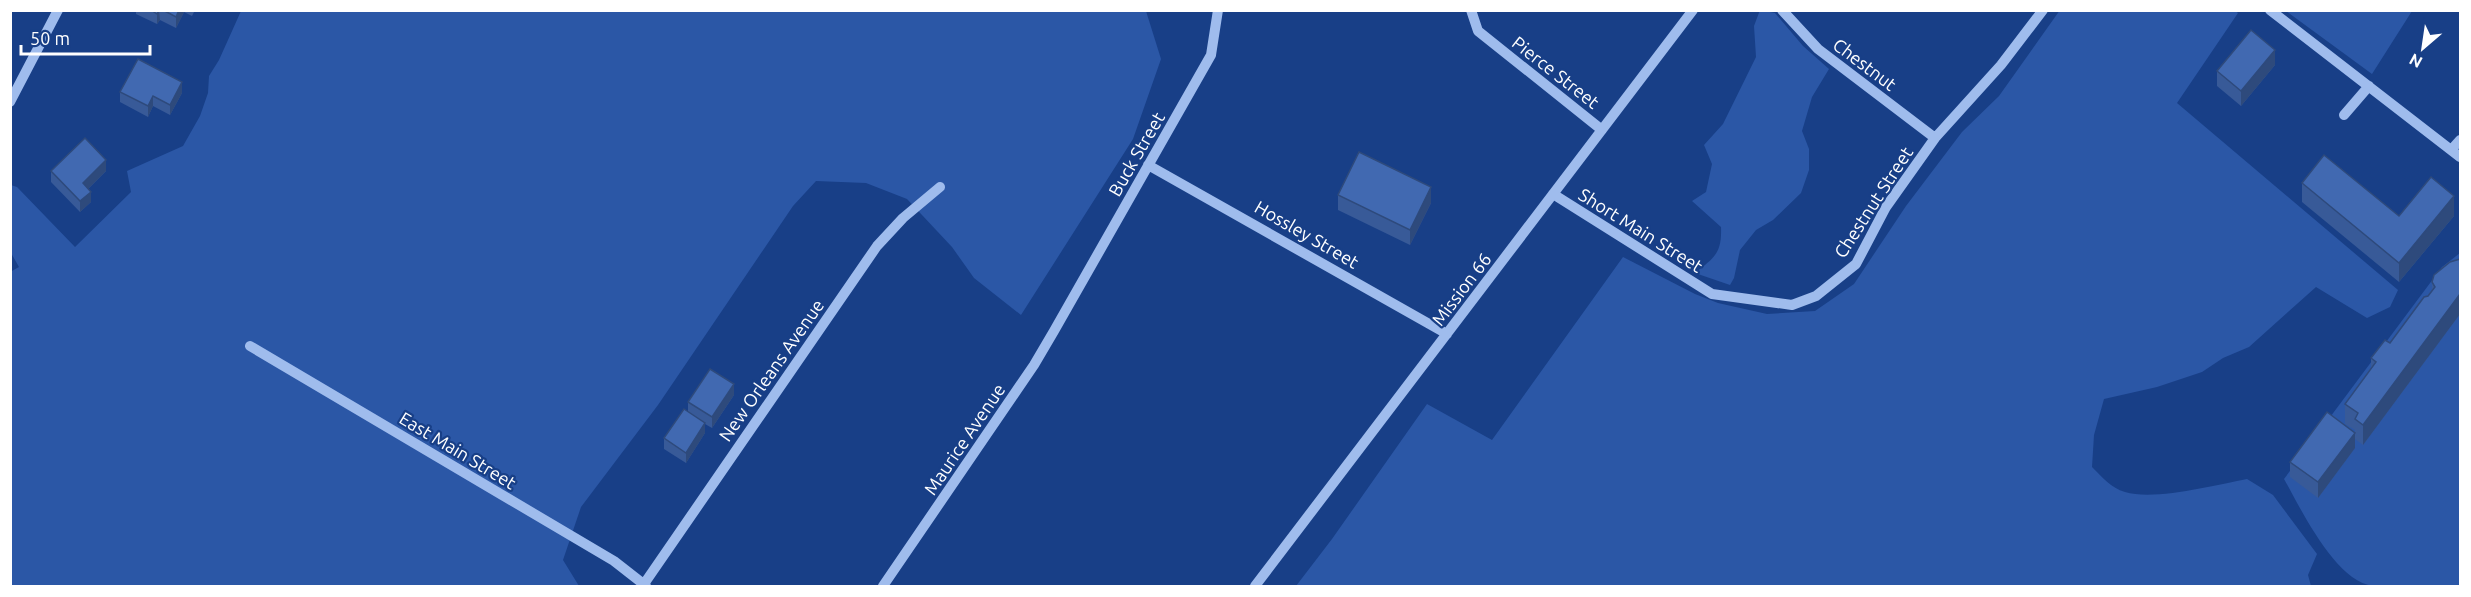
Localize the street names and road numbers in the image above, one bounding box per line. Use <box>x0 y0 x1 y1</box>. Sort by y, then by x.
street label: Pierce Street <box>1509 32 1603 112</box>
street label: Chestnut <box>1830 34 1900 94</box>
street label: Buck Street <box>1104 108 1168 200</box>
street label: Chestnut Street <box>1830 143 1916 261</box>
street label: Short Main Street <box>1575 184 1707 276</box>
street label: Hossley Street <box>1252 196 1362 272</box>
street label: Mission 66 <box>1427 249 1495 329</box>
street label: New Orleans Avenue <box>715 295 827 445</box>
street label: Maurice Avenue <box>920 380 1008 498</box>
street label: East Main Street <box>396 407 520 493</box>

